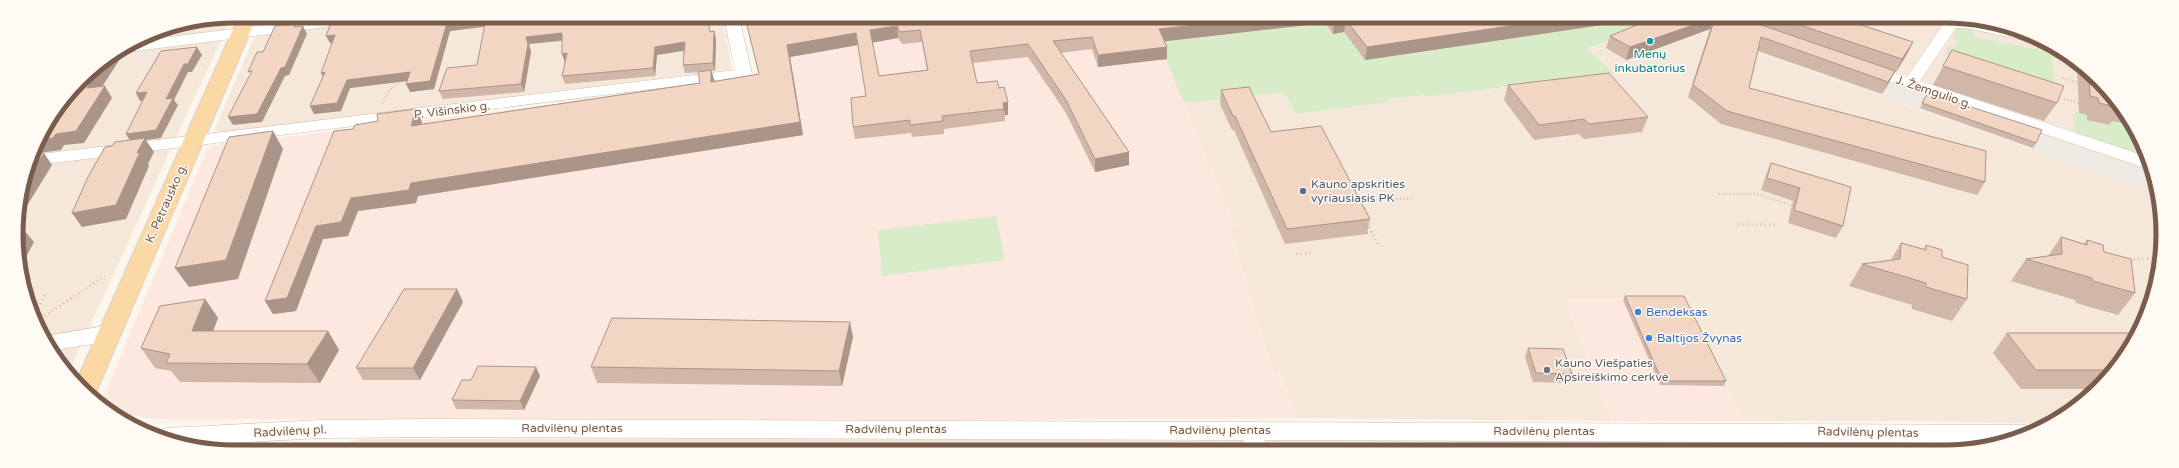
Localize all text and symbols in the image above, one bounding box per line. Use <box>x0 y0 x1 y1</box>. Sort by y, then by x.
marker: Menų inkubatorius <box>1645 36 1655 46</box>
place label: Menų inkubatorius <box>1615 47 1686 75</box>
street label: J. Žemgulio g. <box>1894 72 1974 112</box>
street label: P. Višinskio g. <box>413 98 491 122</box>
street label: K. Petrausko g. <box>142 161 190 245</box>
place label: Kauno apskrities vyriausiasis PK <box>1311 177 1405 205</box>
marker: Kauno apskrities vyriausiasis PK <box>1298 186 1308 196</box>
place label: Bendeksas <box>1646 305 1708 319</box>
marker: Bendeksas <box>1633 307 1643 317</box>
place label: Baltijos Žvynas <box>1657 331 1742 345</box>
marker: Baltijos Žvynas <box>1644 333 1654 343</box>
place label: Kauno Viešpaties Apsireiškimo cerkvė <box>1555 356 1669 384</box>
marker: Kauno Viešpaties Apsireiškimo cerkvė <box>1542 365 1552 375</box>
street label: Radvilėnų plentas <box>521 421 623 435</box>
street label: Radvilėnų pl. <box>253 422 327 440</box>
street label: Radvilėnų plentas <box>845 422 947 436</box>
street label: Radvilėnų plentas <box>1169 423 1271 437</box>
street label: Radvilėnų plentas <box>1493 424 1595 438</box>
street label: Radvilėnų plentas <box>1817 424 1919 440</box>

